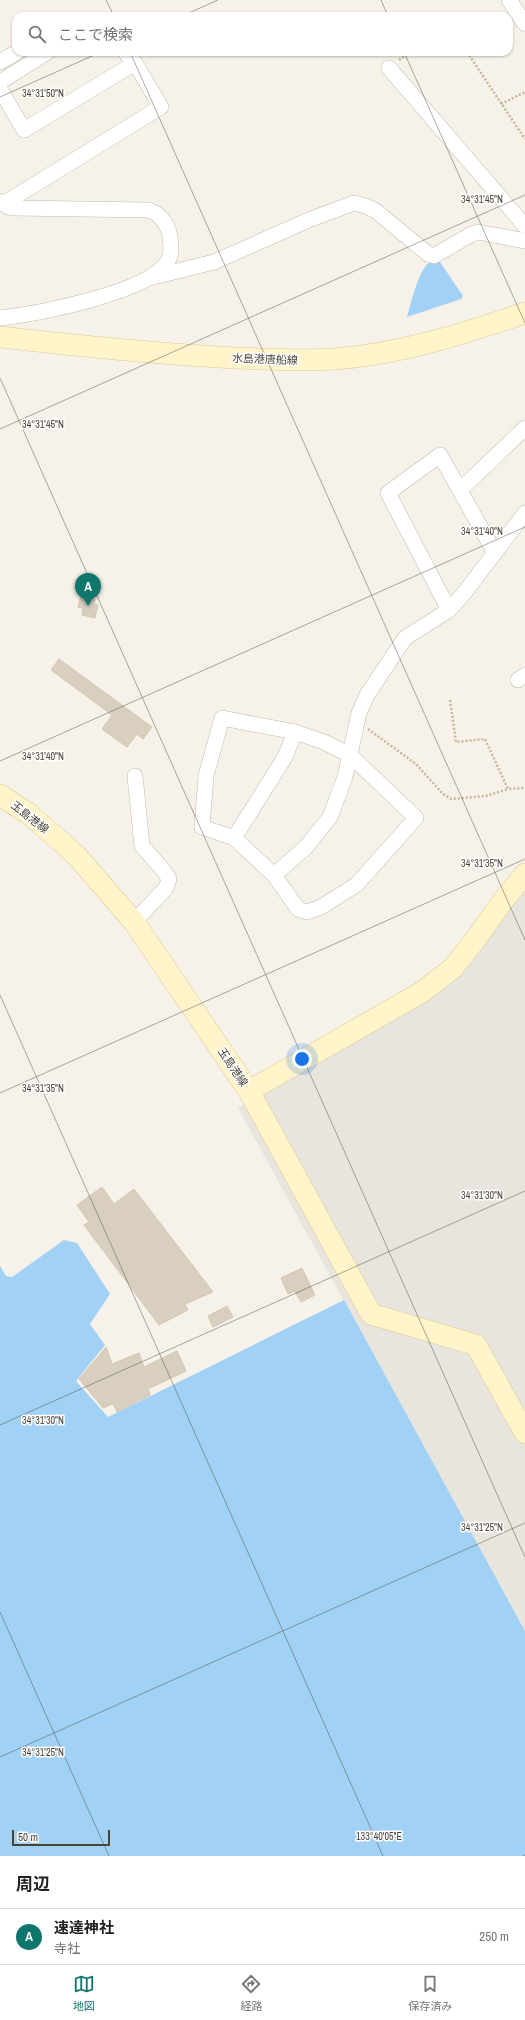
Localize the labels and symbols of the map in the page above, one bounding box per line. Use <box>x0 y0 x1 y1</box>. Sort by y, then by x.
text: 34°31'50"N <box>22 87 64 100</box>
text: 34°31'45"N <box>461 193 503 206</box>
street label: 水島港唐船線 <box>232 351 298 367</box>
text: 34°31'45"N <box>22 418 64 431</box>
text: 34°31'40"N <box>461 525 503 538</box>
pin: A <box>75 573 101 606</box>
text: 34°31'40"N <box>22 750 64 763</box>
street label: 玉島港線 <box>8 798 52 836</box>
text: 34°31'35"N <box>461 857 503 870</box>
street label: 玉島港線 <box>215 1045 251 1089</box>
your location <box>292 1049 312 1069</box>
text: 34°31'35"N <box>22 1082 64 1095</box>
text: 34°31'30"N <box>461 1189 503 1202</box>
text: 34°31'30"N <box>22 1414 64 1427</box>
text: 34°31'25"N <box>461 1521 503 1534</box>
text: 34°31'25"N <box>22 1746 64 1759</box>
scale bar <box>12 1828 110 1847</box>
text: 133°40'05"E <box>356 1830 402 1843</box>

